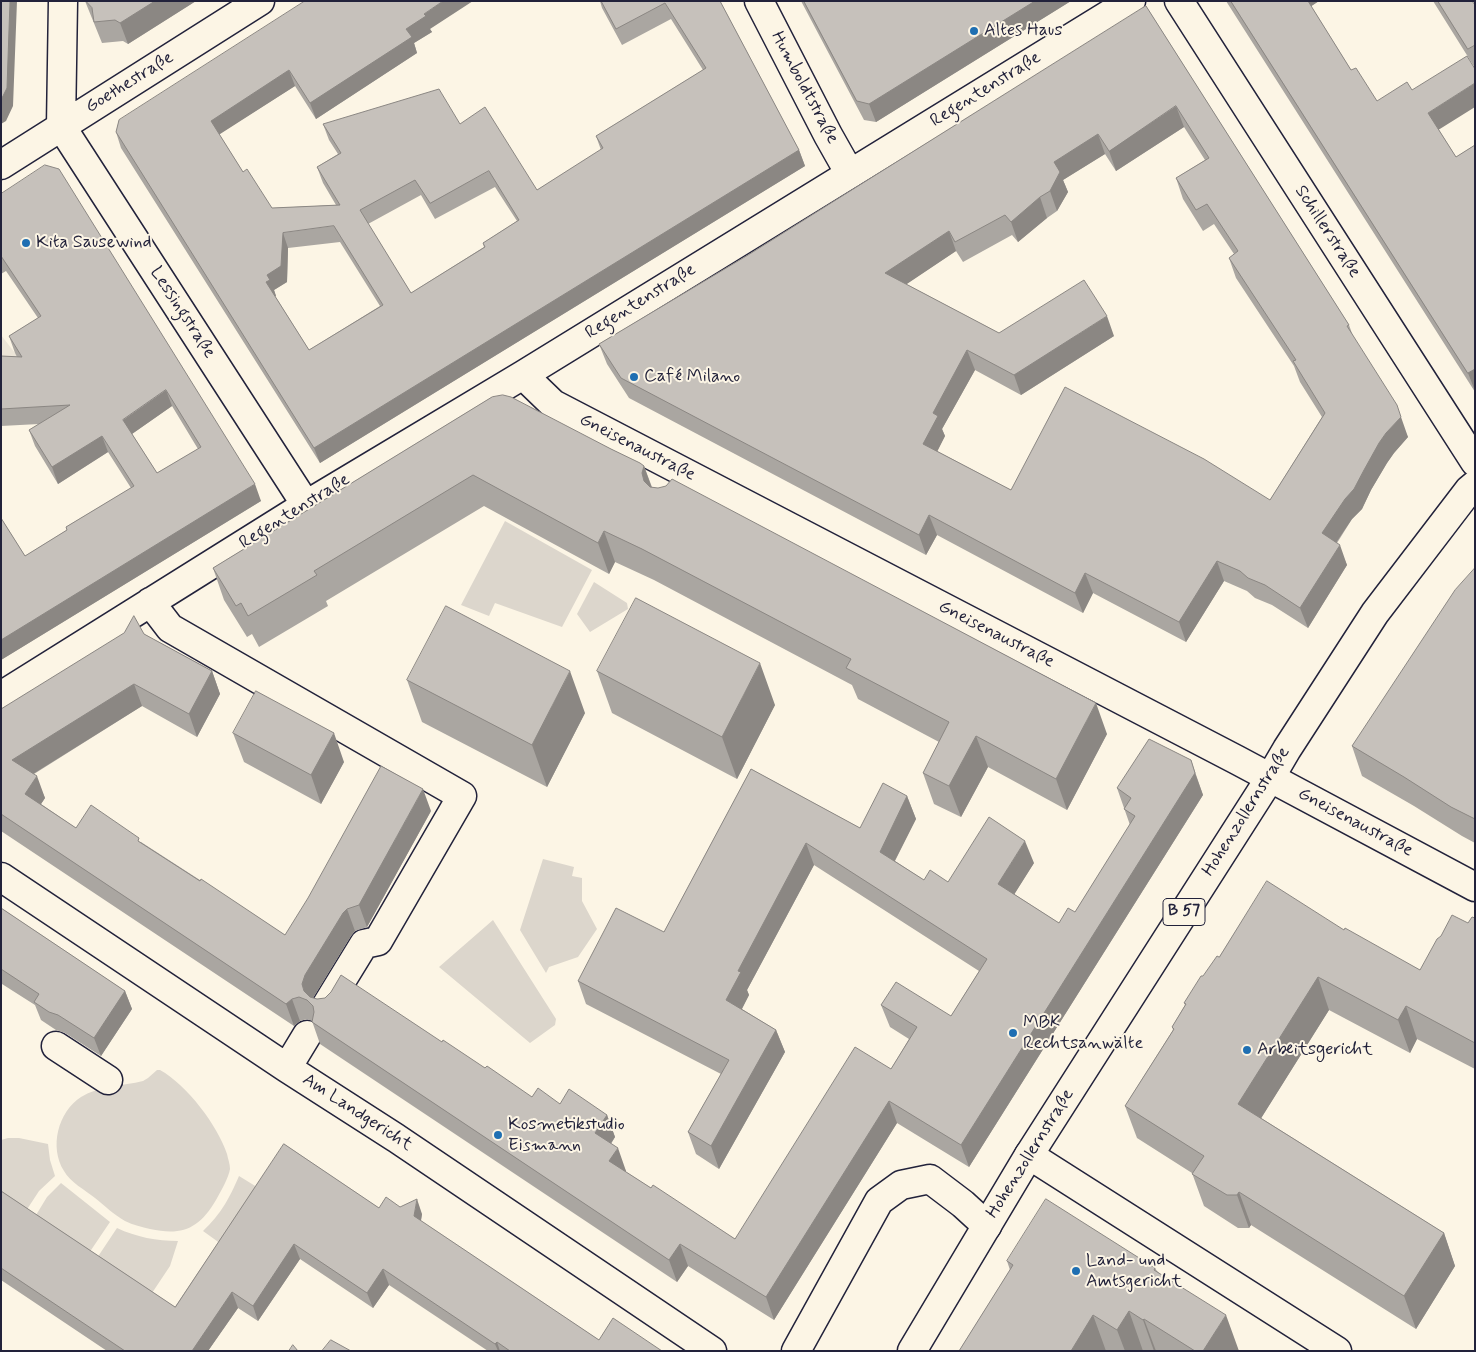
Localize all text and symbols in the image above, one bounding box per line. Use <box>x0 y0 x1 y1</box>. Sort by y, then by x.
place label: Altes Haus <box>984 20 1063 42</box>
marker: Altes Haus <box>968 25 980 37</box>
street label: Humboldtstraße <box>765 28 843 148</box>
street label: Goethestraße <box>82 47 178 119</box>
street label: Regentenstraße <box>927 47 1045 133</box>
street label: Schillerstraße <box>1289 182 1365 282</box>
place label: Kita Sausewind <box>36 232 152 254</box>
marker: Kita Sausewind <box>20 237 32 249</box>
street label: Regentenstraße <box>582 259 700 345</box>
street label: Lessingstraße <box>144 263 220 363</box>
place label: Café Milano <box>644 366 740 388</box>
marker: Café Milano <box>628 371 640 383</box>
street label: Gneisenaustraße <box>575 409 699 487</box>
street label: Regentenstraße <box>236 469 354 555</box>
street label: Gneisenaustraße <box>934 596 1058 674</box>
street label: Hohenzollernstraße <box>1198 743 1296 881</box>
street label: Gneisenaustraße <box>1294 784 1416 862</box>
road number: B 57 <box>1163 899 1205 926</box>
place label: MBK Rechtsanwälte <box>1023 1012 1143 1054</box>
marker: MBK Rechtsanwälte <box>1007 1027 1019 1039</box>
place label: Arbeitsgericht <box>1257 1039 1373 1061</box>
marker: Arbeitsgericht <box>1241 1044 1253 1056</box>
street label: Am Landgericht <box>298 1069 416 1157</box>
street label: Hohenzollernstraße <box>982 1085 1080 1223</box>
place label: Kosmetikstudio Eismann <box>508 1114 625 1156</box>
marker: Kosmetikstudio Eismann <box>492 1129 504 1141</box>
place label: Land- und Amtsgericht <box>1086 1250 1182 1292</box>
marker: Land- und Amtsgericht <box>1070 1265 1082 1277</box>

